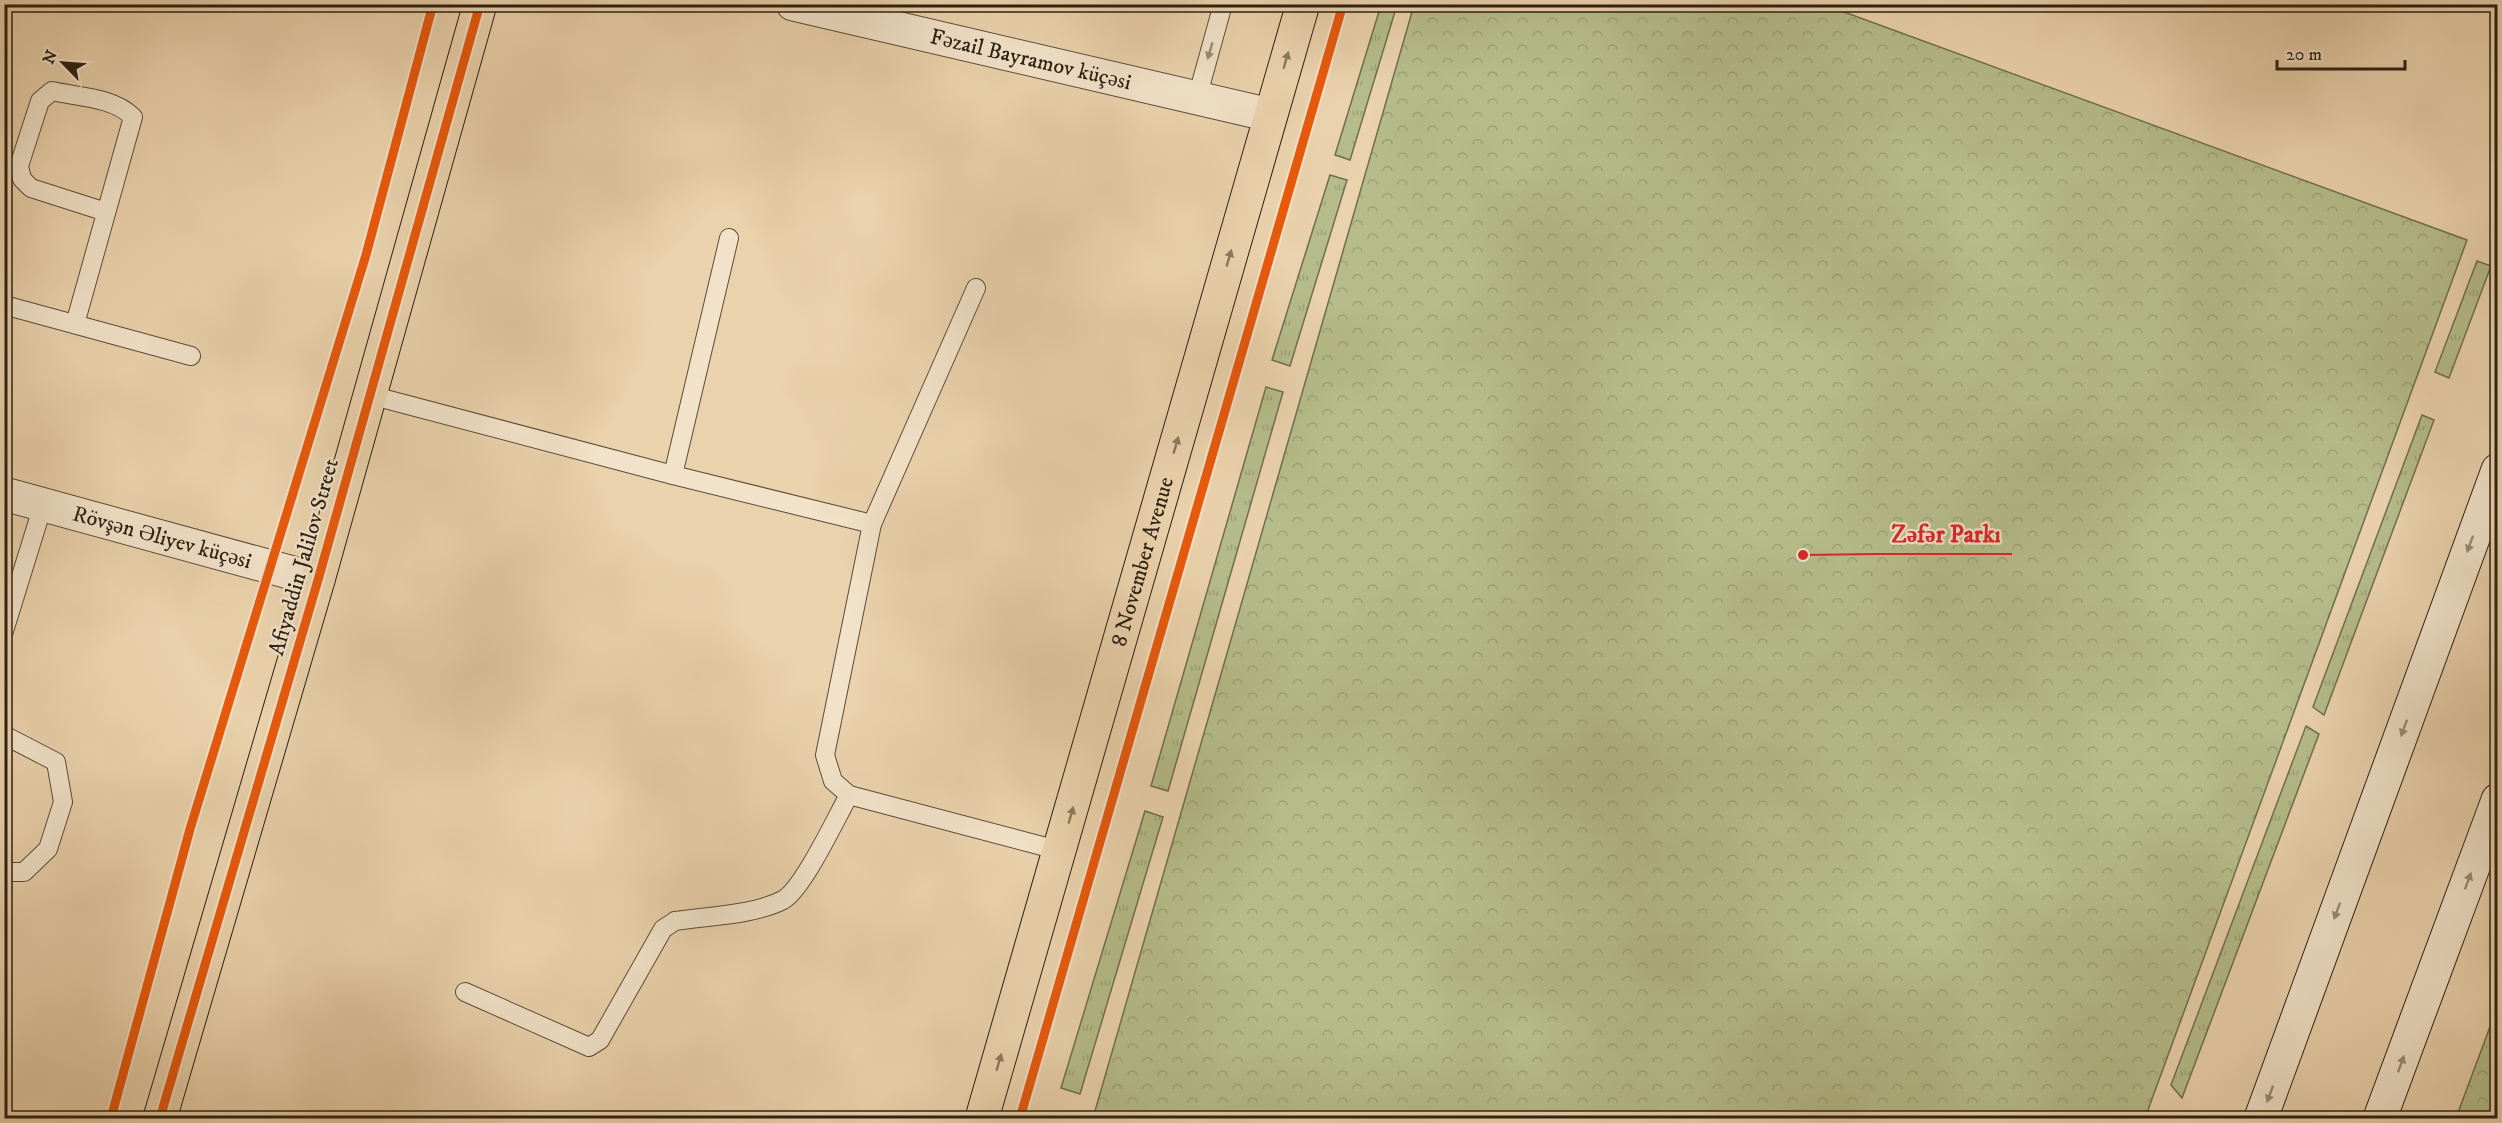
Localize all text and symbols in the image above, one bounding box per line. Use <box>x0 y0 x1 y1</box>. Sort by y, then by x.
street label: Fəzail Bayramov küçəsi <box>927 23 1134 96</box>
north arrow <box>33 33 93 93</box>
scale bar <box>2277 33 2404 71</box>
one-way arrow <box>1205 42 1214 60</box>
text: 20 m <box>2286 44 2322 66</box>
text: N <box>38 47 62 67</box>
one-way arrow <box>1282 50 1291 68</box>
one-way arrow <box>1225 249 1234 267</box>
one-way arrow <box>1172 436 1181 454</box>
street label: Afiyaddin Jalilov Street <box>263 455 345 659</box>
street label: 8 November Avenue <box>1105 474 1180 649</box>
street label: Rövşən Əliyev küçəsi <box>70 500 255 575</box>
callout: Zəfər Parkı <box>1879 512 2012 554</box>
text: Zəfər Parkı <box>1891 520 2001 550</box>
one-way arrow <box>2465 536 2475 554</box>
one-way arrow <box>2398 719 2408 737</box>
one-way arrow <box>1067 806 1076 824</box>
one-way arrow <box>2463 871 2473 889</box>
one-way arrow <box>2331 902 2341 920</box>
one-way arrow <box>995 1053 1004 1071</box>
one-way arrow <box>2396 1054 2406 1072</box>
one-way arrow <box>2265 1085 2274 1103</box>

